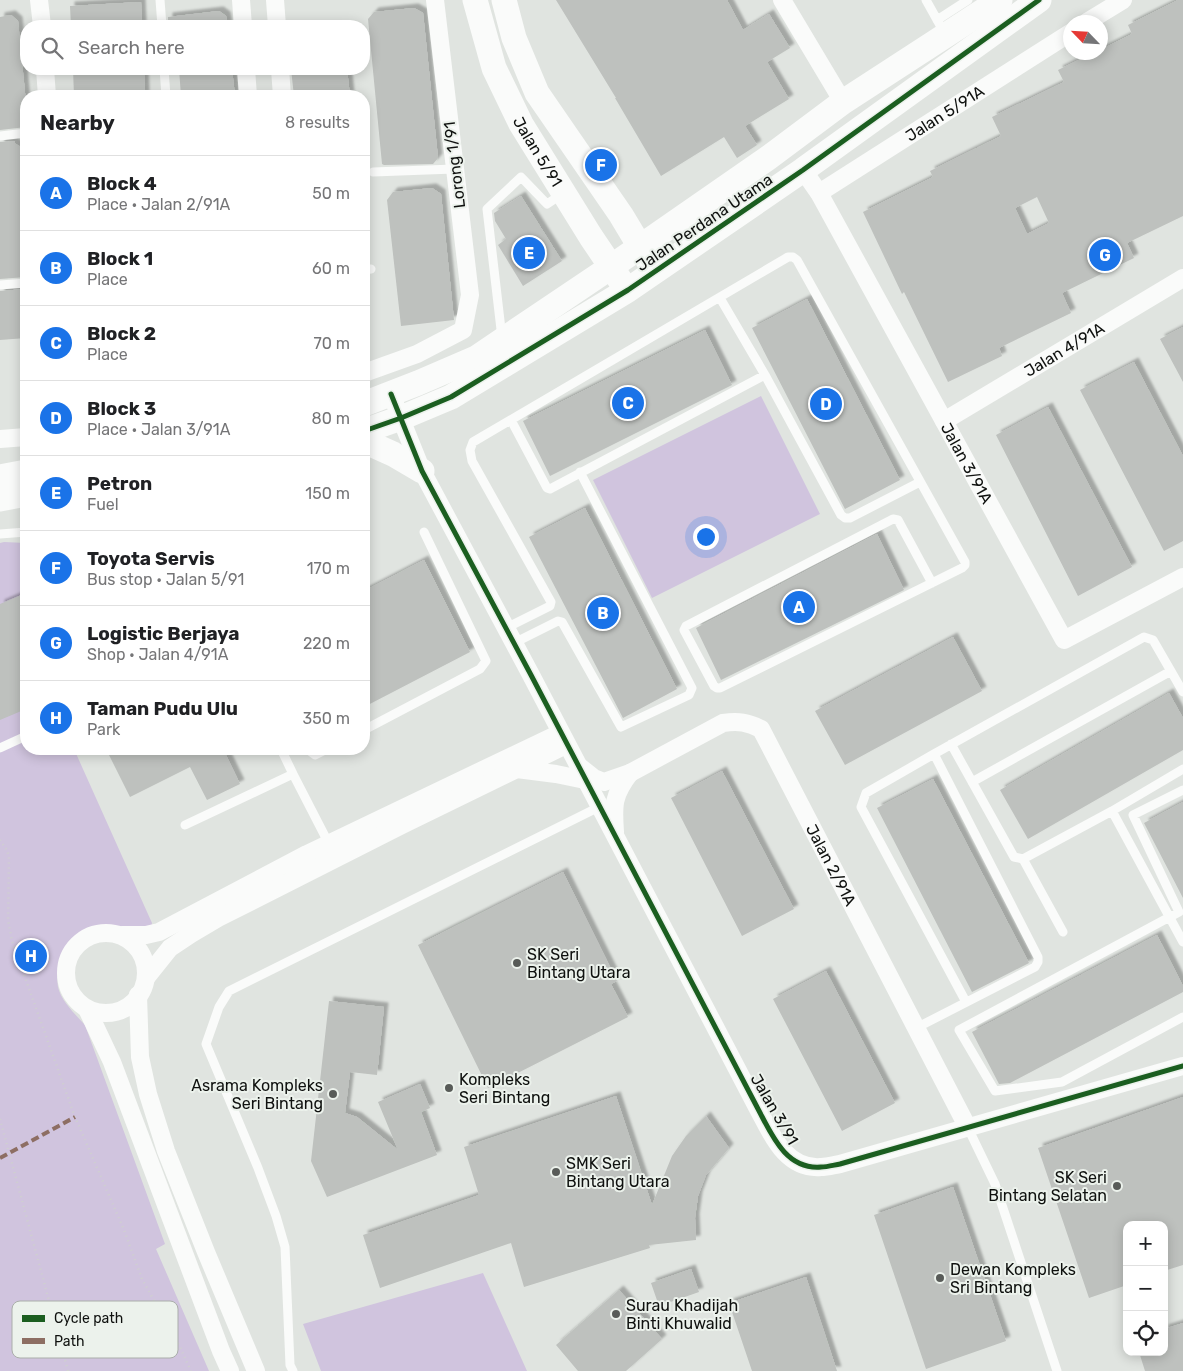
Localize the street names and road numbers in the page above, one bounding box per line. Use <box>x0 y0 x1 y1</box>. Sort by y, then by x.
street label: Jalan 5/91A <box>902 81 988 145</box>
street label: Jalan 5/91 <box>509 114 566 190</box>
street label: Lorong 1/91 <box>440 121 469 209</box>
street label: Jalan Perdana Utama <box>632 170 776 275</box>
street label: Jalan 4/91A <box>1021 318 1108 381</box>
street label: Jalan 3/91A <box>937 419 997 507</box>
street label: Jalan 2/91A <box>802 821 860 909</box>
street label: Jalan 3/91 <box>747 1070 802 1148</box>

